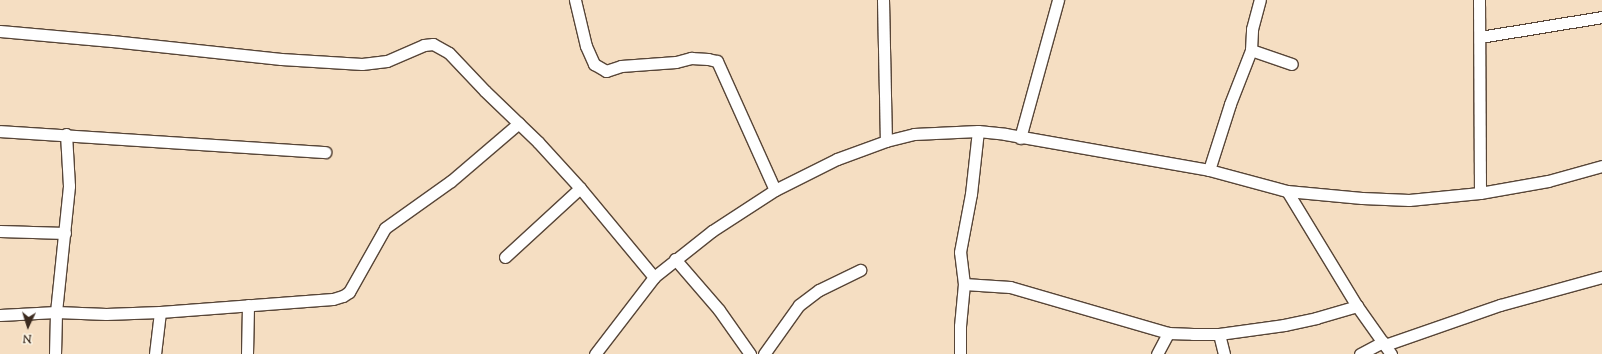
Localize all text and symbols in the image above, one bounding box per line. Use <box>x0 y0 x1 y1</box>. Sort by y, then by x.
north arrow <box>8 306 48 346</box>
text: N <box>22 330 32 346</box>

